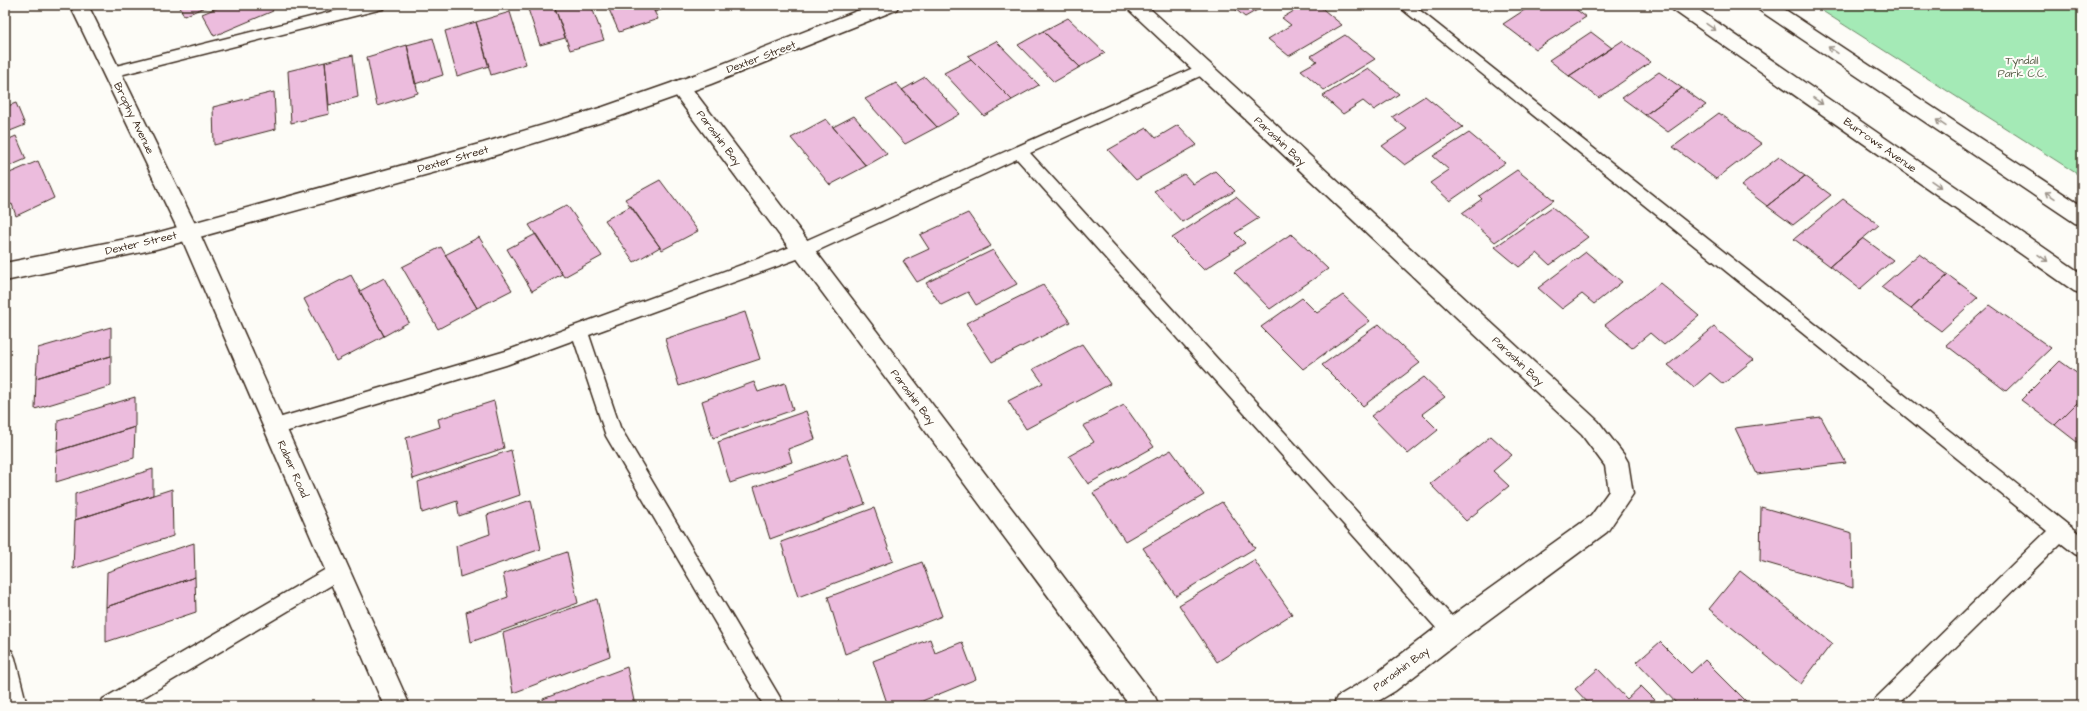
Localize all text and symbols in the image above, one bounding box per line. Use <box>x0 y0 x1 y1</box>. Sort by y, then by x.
one-way arrow <box>1705 23 1716 31</box>
street label: Dexter Street <box>724 37 798 77</box>
one-way arrow <box>1828 46 1839 54</box>
park label: Tyndall Park C.C. <box>1998 53 2047 81</box>
street label: Brophy Avenue <box>109 80 158 157</box>
one-way arrow <box>1812 97 1823 105</box>
street label: Parashin Bay <box>692 107 745 170</box>
street label: Parashin Bay <box>1250 113 1309 170</box>
street label: Burrows Avenue <box>1840 114 1920 176</box>
one-way arrow <box>1936 118 1947 127</box>
street label: Dexter Street <box>416 142 491 176</box>
one-way arrow <box>1930 180 1941 188</box>
one-way arrow <box>2044 191 2055 199</box>
street label: Dexter Street <box>104 227 179 259</box>
one-way arrow <box>2037 254 2048 262</box>
street label: Parashin Bay <box>1488 333 1547 390</box>
street label: Parashin Bay <box>886 366 939 429</box>
street label: Raber Road <box>274 438 312 500</box>
street label: Parashin Bay <box>1370 643 1433 695</box>

